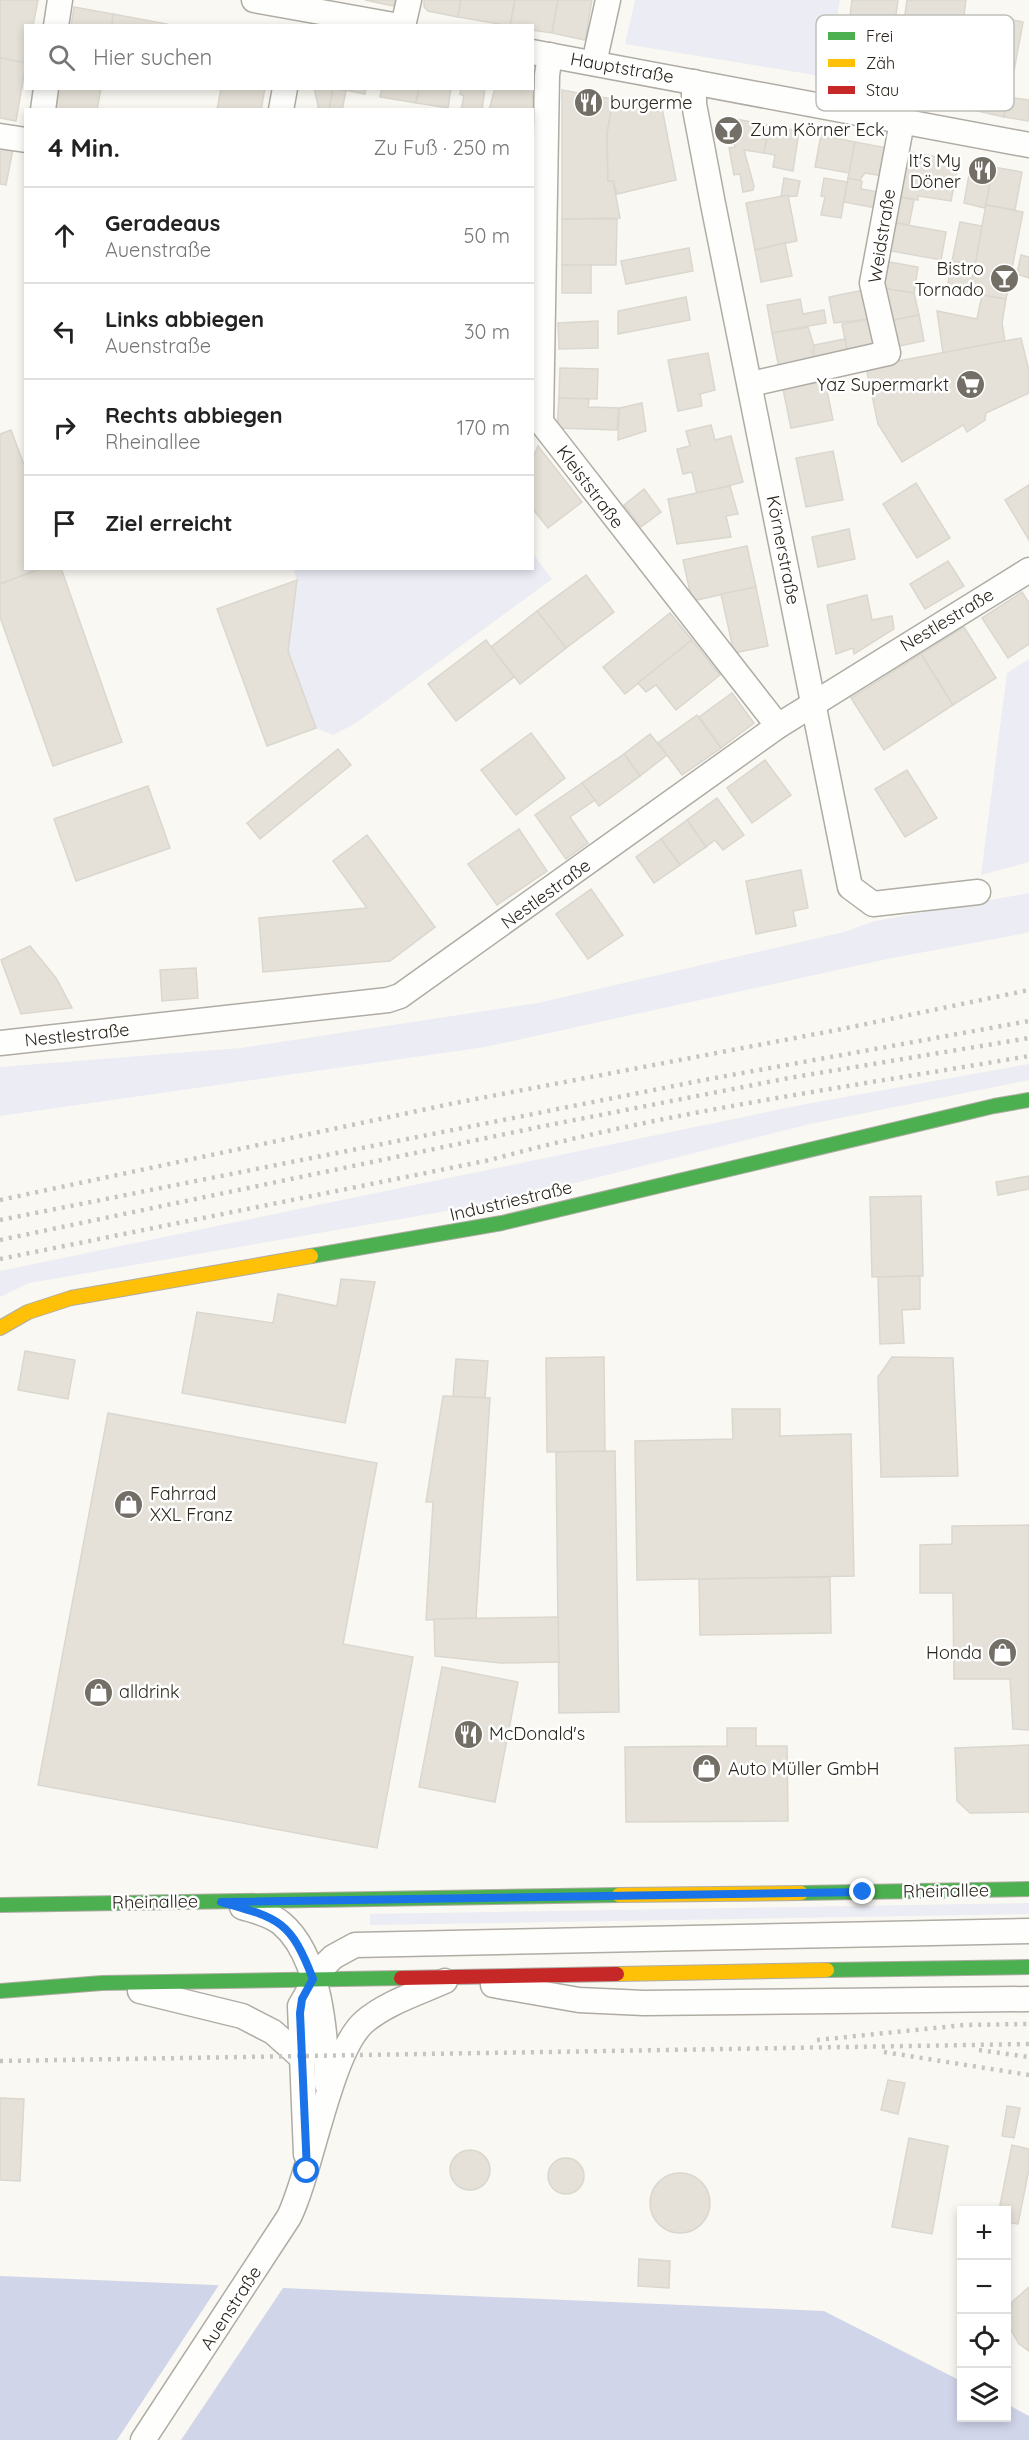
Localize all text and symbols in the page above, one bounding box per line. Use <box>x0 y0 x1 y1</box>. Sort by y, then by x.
legend <box>816 15 1014 111</box>
search box <box>24 24 534 90</box>
text: Frei <box>866 26 893 46</box>
icon: search <box>45 41 78 74</box>
text: Hier suchen <box>93 43 212 71</box>
street label: Hauptstraße <box>569 47 676 88</box>
text: Zäh <box>866 53 895 73</box>
text: Stau <box>866 80 899 100</box>
restaurant icon: burgerme <box>573 87 605 119</box>
place label: burgerme <box>610 91 692 114</box>
bar icon: Zum Körner Eck <box>713 114 745 146</box>
place label: Zum Körner Eck <box>750 118 885 141</box>
text: 4 Min. <box>48 131 120 164</box>
text: Zu Fuß · 250 m <box>373 135 510 160</box>
place label: It's My Döner <box>908 149 961 193</box>
restaurant icon: It's My Döner <box>966 155 998 187</box>
street label: Weidstraße <box>863 187 900 285</box>
text: Geradeaus <box>105 209 220 237</box>
icon: ahead <box>48 219 81 252</box>
text: 50 m <box>464 223 510 248</box>
text: Auenstraße <box>105 237 211 262</box>
place label: Bistro Tornado <box>914 257 984 301</box>
bar icon: Bistro Tornado <box>989 263 1021 295</box>
text: Links abbiegen <box>105 305 264 333</box>
icon: left <box>48 315 81 348</box>
text: 30 m <box>464 319 510 344</box>
text: Auenstraße <box>105 333 211 358</box>
supermarket icon: Yaz Supermarkt <box>954 369 986 401</box>
place label: Yaz Supermarkt <box>817 373 949 396</box>
text: Rechts abbiegen <box>105 401 283 429</box>
icon: right <box>48 411 81 444</box>
text: 170 m <box>457 415 510 440</box>
text: Rheinallee <box>105 429 201 454</box>
street label: Kleiststraße <box>552 441 629 533</box>
street label: Körnerstraße <box>762 493 805 606</box>
icon: arrive <box>48 507 81 540</box>
text: Ziel erreicht <box>105 509 233 537</box>
street label: Nestlestraße <box>896 583 998 657</box>
street label: Nestlestraße <box>496 853 595 934</box>
street label: Nestlestraße <box>23 1018 130 1051</box>
street label: Industriestraße <box>447 1175 574 1226</box>
place label: Fahrrad XXL Franz <box>150 1482 233 1526</box>
shop icon: Fahrrad XXL Franz <box>113 1488 145 1520</box>
shop icon: Honda <box>987 1637 1019 1669</box>
place label: Honda <box>926 1641 982 1664</box>
shop icon: alldrink <box>82 1676 114 1708</box>
place label: alldrink <box>119 1680 180 1703</box>
restaurant icon: McDonald's <box>452 1718 484 1750</box>
place label: McDonald's <box>489 1722 585 1745</box>
shop icon: Auto Müller GmbH <box>691 1753 723 1785</box>
place label: Auto Müller GmbH <box>728 1757 880 1780</box>
route end <box>849 1878 875 1904</box>
street label: Rheinallee <box>903 1878 989 1903</box>
street label: Rheinallee <box>112 1889 198 1914</box>
route start <box>293 2157 319 2183</box>
map controls <box>957 2206 1011 2422</box>
button: + <box>957 2206 1011 2260</box>
button: − <box>957 2260 1011 2314</box>
street label: Auenstraße <box>195 2261 266 2354</box>
button: locate <box>957 2314 1011 2368</box>
button: layers <box>957 2368 1011 2422</box>

